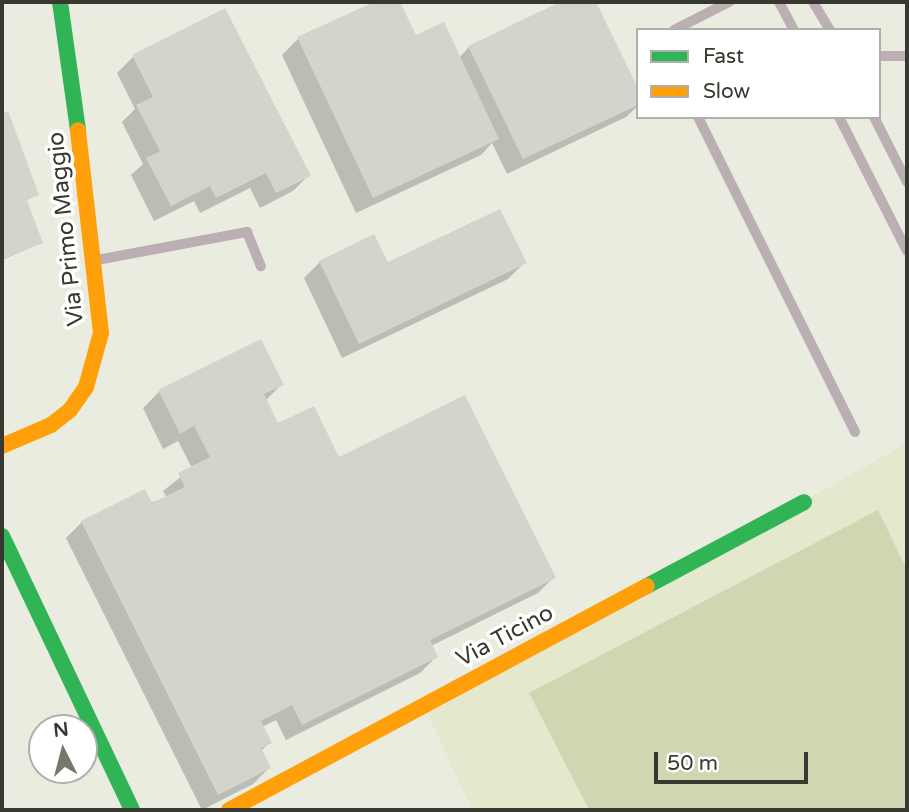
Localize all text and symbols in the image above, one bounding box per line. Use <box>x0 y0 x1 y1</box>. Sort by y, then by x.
legend <box>636 28 881 119</box>
text: Fast <box>703 44 744 69</box>
text: Slow <box>703 79 750 104</box>
street label: Via Primo Maggio <box>42 131 90 327</box>
street label: Via Ticino <box>452 599 558 673</box>
north arrow <box>28 714 98 784</box>
text: N <box>52 718 70 742</box>
scale bar <box>657 738 811 782</box>
text: 50 m <box>667 751 718 776</box>

